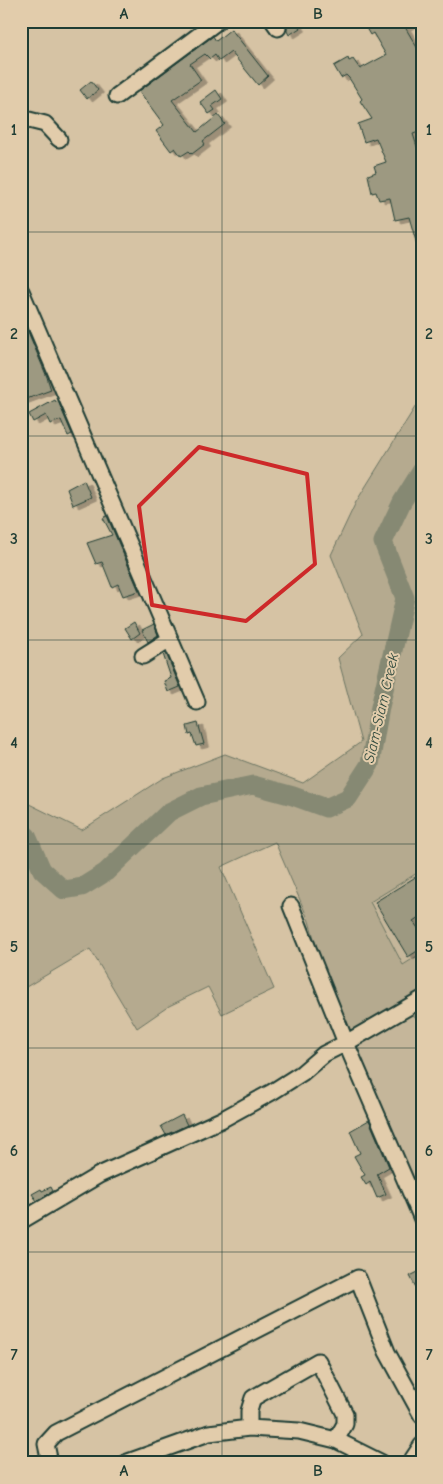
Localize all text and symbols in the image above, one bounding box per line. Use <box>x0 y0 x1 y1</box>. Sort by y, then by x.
text: A <box>120 5 129 23</box>
text: B <box>313 5 323 23</box>
text: 1 <box>11 121 17 139</box>
text: 1 <box>426 121 432 139</box>
text: 2 <box>10 325 18 343</box>
text: 2 <box>425 325 433 343</box>
text: 3 <box>10 530 18 548</box>
text: 3 <box>425 530 433 548</box>
water label: Siam-Siam Creek <box>360 651 403 764</box>
text: 4 <box>10 734 18 752</box>
text: 4 <box>425 734 433 752</box>
text: 5 <box>10 938 18 956</box>
text: 5 <box>425 938 433 956</box>
text: 6 <box>10 1142 18 1160</box>
text: 6 <box>425 1142 433 1160</box>
text: 7 <box>10 1346 18 1364</box>
text: 7 <box>425 1346 433 1364</box>
text: A <box>120 1462 129 1480</box>
text: B <box>313 1462 323 1480</box>

